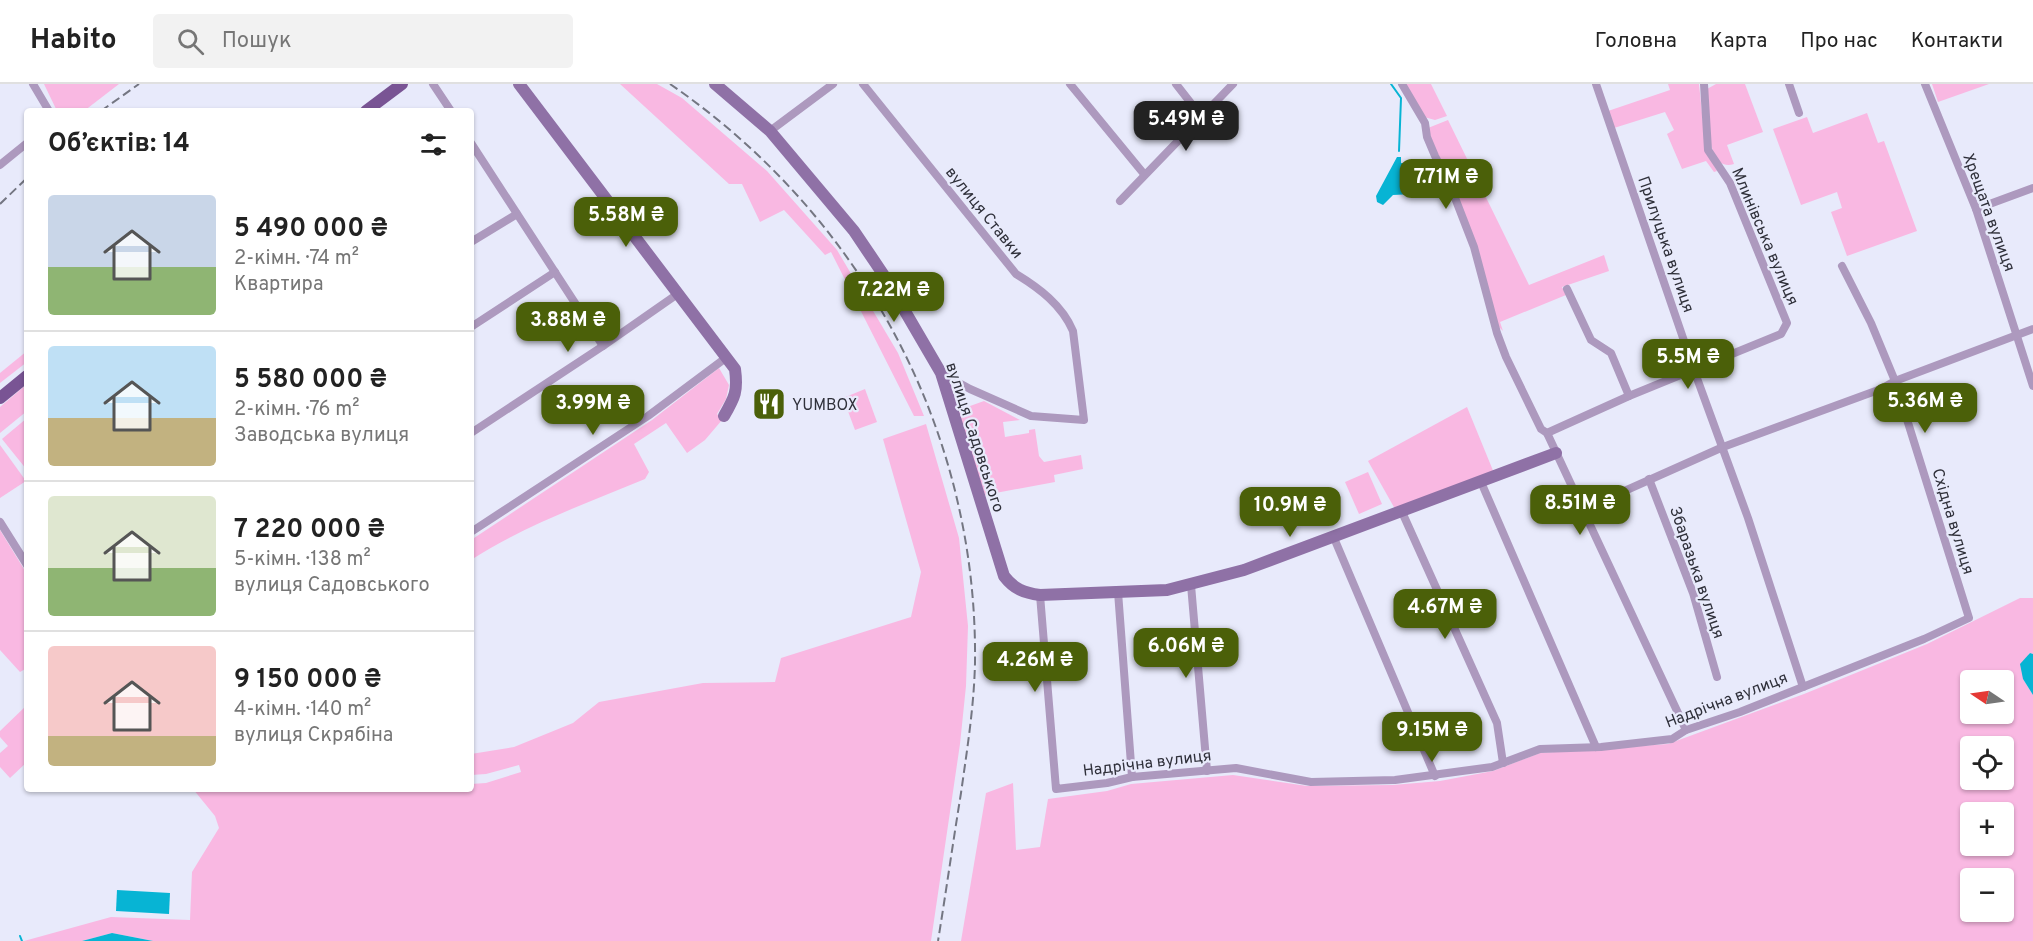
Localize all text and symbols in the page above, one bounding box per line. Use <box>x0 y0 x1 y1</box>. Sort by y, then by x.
search box <box>153 14 573 68</box>
text: Habito <box>30 23 117 59</box>
icon: search <box>174 25 207 58</box>
text: Пошук <box>222 28 292 55</box>
text: Головна <box>1595 28 1677 55</box>
text: Карта <box>1710 28 1767 55</box>
text: Про нас <box>1800 28 1878 55</box>
text: Контакти <box>1911 28 2003 55</box>
pin: 5.49M ₴ <box>1131 101 1241 152</box>
text: 5.49M ₴ <box>1148 107 1224 133</box>
text: Об’єктів: 14 <box>48 128 190 161</box>
icon: filters <box>417 128 450 161</box>
street label: Хрещата вулиця <box>1957 151 2019 274</box>
pin: 7.71M ₴ <box>1391 159 1501 210</box>
street label: вулиця Ставки <box>940 163 1027 263</box>
text: 7.71M ₴ <box>1414 165 1478 191</box>
street label: Млинівська вулиця <box>1726 165 1802 309</box>
street label: Прилуцька вулиця <box>1632 174 1698 315</box>
pin: 5.58M ₴ <box>571 197 681 248</box>
text: 5.58M ₴ <box>588 203 664 229</box>
text: 5 490 000 ₴ <box>234 213 388 246</box>
icon: home <box>96 219 168 291</box>
text: 2-кімн. · 74 m² <box>234 246 359 272</box>
text: Квартира <box>234 272 323 298</box>
pin: 7.22M ₴ <box>839 272 949 323</box>
text: 7.22M ₴ <box>858 278 930 304</box>
pin: 3.88M ₴ <box>513 302 623 353</box>
text: 3.88M ₴ <box>530 308 606 334</box>
pin: 5.5M ₴ <box>1639 339 1737 390</box>
text: 5.5M ₴ <box>1656 345 1720 371</box>
street label: вулиця Садовського <box>940 360 1008 515</box>
text: 5 580 000 ₴ <box>234 364 387 397</box>
icon: home <box>96 370 168 442</box>
pin: 5.36M ₴ <box>1870 383 1980 434</box>
pin: 3.99M ₴ <box>538 385 648 436</box>
restaurant icon: YUMBOX <box>751 386 787 422</box>
text: 5.36M ₴ <box>1887 389 1963 415</box>
text: 3.99M ₴ <box>555 391 631 417</box>
place label: YUMBOX <box>792 396 857 416</box>
text: 2-кімн. · 76 m² <box>234 397 359 423</box>
text: Заводська вулиця <box>234 423 409 449</box>
street label: Східна вулиця <box>1926 466 1978 577</box>
pin: 8.51M ₴ <box>1525 485 1635 536</box>
pin: 10.9M ₴ <box>1235 487 1345 538</box>
text: 8.51M ₴ <box>1544 491 1616 517</box>
text: 10.9M ₴ <box>1254 493 1326 519</box>
street label: Збаразька вулиця <box>1664 504 1728 641</box>
text: 7 220 000 ₴ <box>234 514 385 547</box>
icon: home <box>96 520 168 592</box>
text: 5-кімн. · 138 m² <box>234 547 371 573</box>
text: вулиця Садовського <box>234 573 430 599</box>
pin: 4.67M ₴ <box>1390 589 1500 640</box>
text: 4.67M ₴ <box>1408 595 1483 621</box>
pin: 6.06M ₴ <box>1131 628 1241 679</box>
text: 6.06M ₴ <box>1148 634 1224 660</box>
pin: 4.26M ₴ <box>980 642 1090 693</box>
text: 4.26M ₴ <box>997 648 1073 674</box>
text: 9 150 000 ₴ <box>234 664 381 697</box>
street label: Надрічна вулиця <box>1663 668 1791 733</box>
icon: home <box>96 670 168 742</box>
north arrow <box>1960 670 2014 724</box>
map controls <box>1960 670 2014 922</box>
text: 4-кімн. · 140 m² <box>234 697 371 723</box>
pin: 9.15M ₴ <box>1377 712 1487 763</box>
text: 9.15M ₴ <box>1396 718 1468 744</box>
text: вулиця Скрябіна <box>234 723 393 749</box>
button: locate <box>1960 736 2014 790</box>
street label: Надрічна вулиця <box>1082 746 1213 782</box>
button: + <box>1960 802 2014 856</box>
button: − <box>1960 868 2014 922</box>

